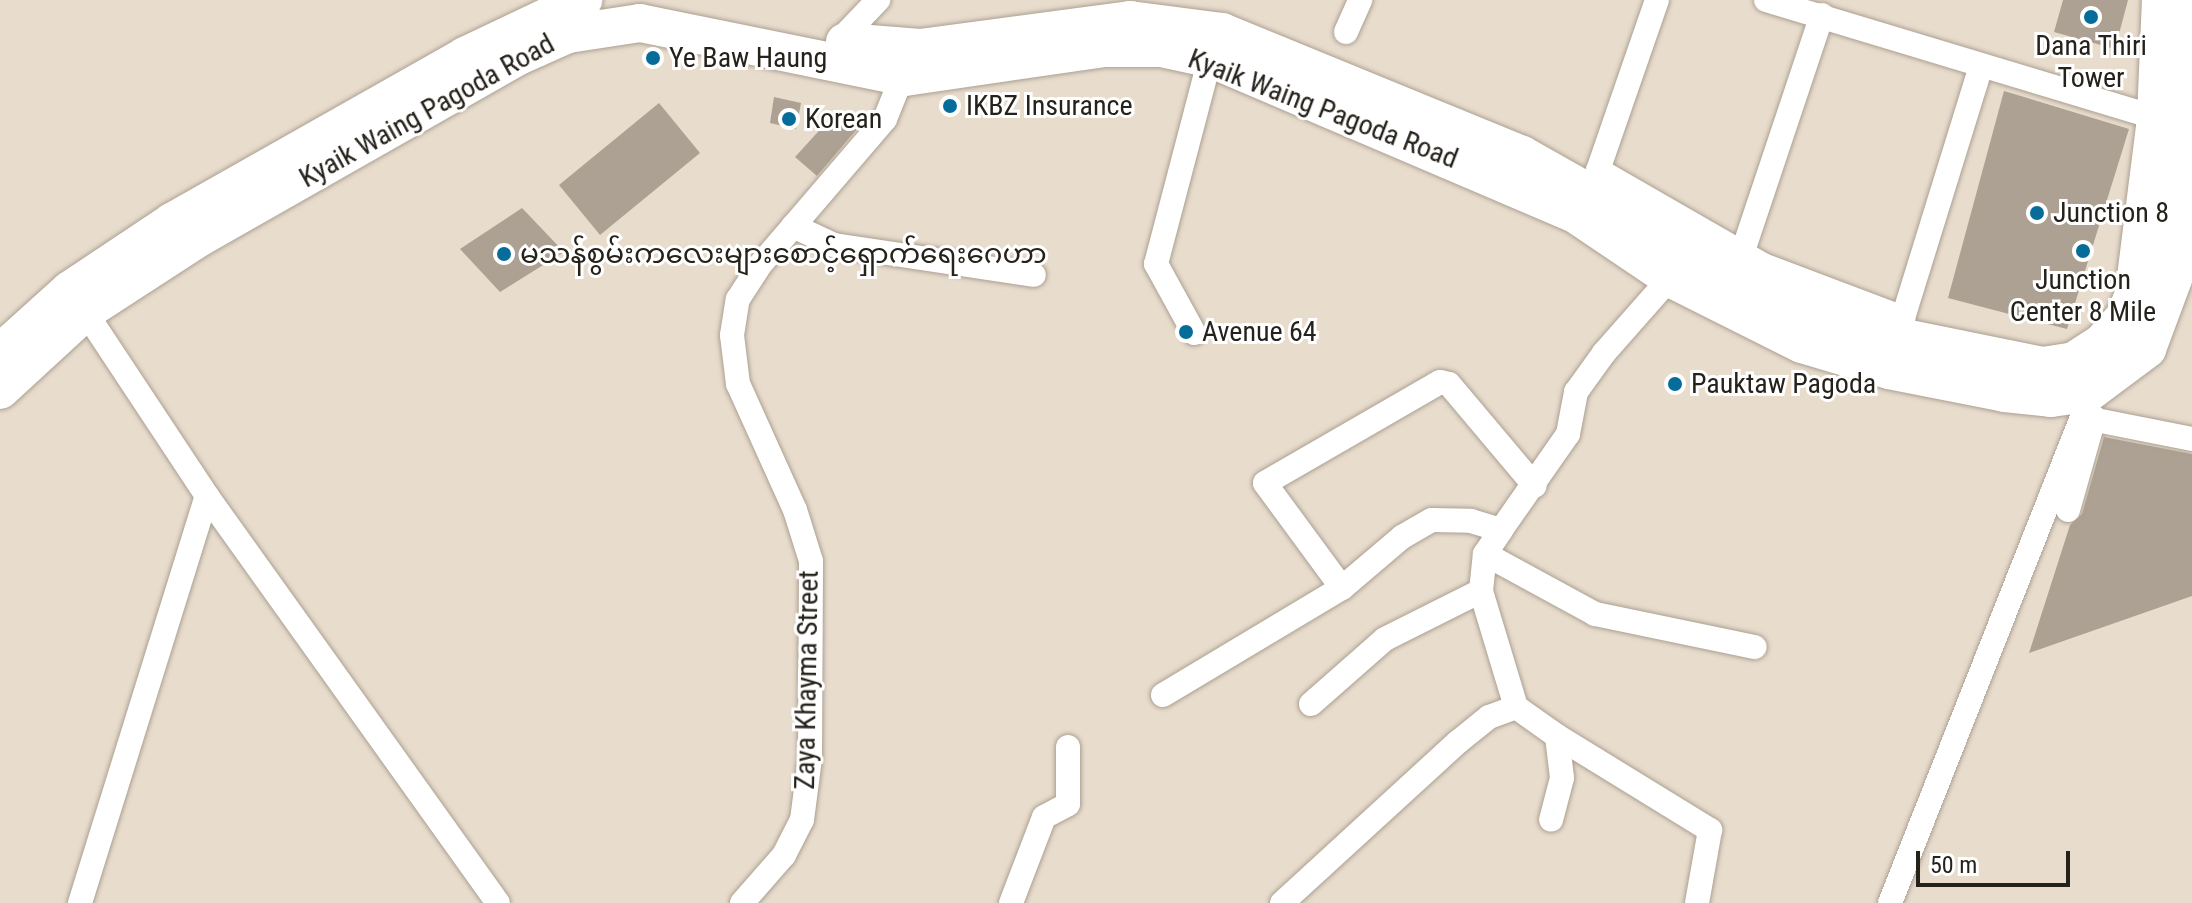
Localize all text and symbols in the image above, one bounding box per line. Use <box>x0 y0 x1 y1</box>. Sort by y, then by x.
marker: Dana Thiri Tower <box>2082 8 2100 26</box>
street label: Kyaik Waing Pagoda Road <box>294 27 560 195</box>
place label: Dana Thiri Tower <box>2035 29 2147 95</box>
place label: Ye Baw Haung <box>669 41 827 75</box>
street label: Kyaik Waing Pagoda Road <box>1183 42 1463 176</box>
marker: Ye Baw Haung <box>644 49 662 67</box>
place label: IKBZ Insurance <box>966 89 1133 123</box>
marker: IKBZ Insurance <box>941 97 959 115</box>
place label: Korean <box>805 102 882 136</box>
marker: Korean <box>780 110 798 128</box>
place label: Junction 8 <box>2053 196 2169 230</box>
marker: Junction 8 <box>2028 204 2046 222</box>
place label: မသန်စွမ်းကလေးများစောင့်ရှောက်ရေးဂေဟာ <box>520 237 1047 271</box>
marker: Junction Center 8 Mile <box>2074 242 2092 260</box>
marker: မသန်စွမ်းကလေးများစောင့်ရှောက်ရေးဂေဟာ <box>495 245 513 263</box>
place label: Junction Center 8 Mile <box>2010 263 2156 329</box>
place label: Avenue 64 <box>1202 315 1317 349</box>
marker: Avenue 64 <box>1177 323 1195 341</box>
place label: Pauktaw Pagoda <box>1691 367 1876 401</box>
marker: Pauktaw Pagoda <box>1666 375 1684 393</box>
street label: Zaya Khayma Street <box>788 570 826 790</box>
scale bar <box>1920 835 2074 885</box>
text: 50 m <box>1930 851 1977 879</box>

